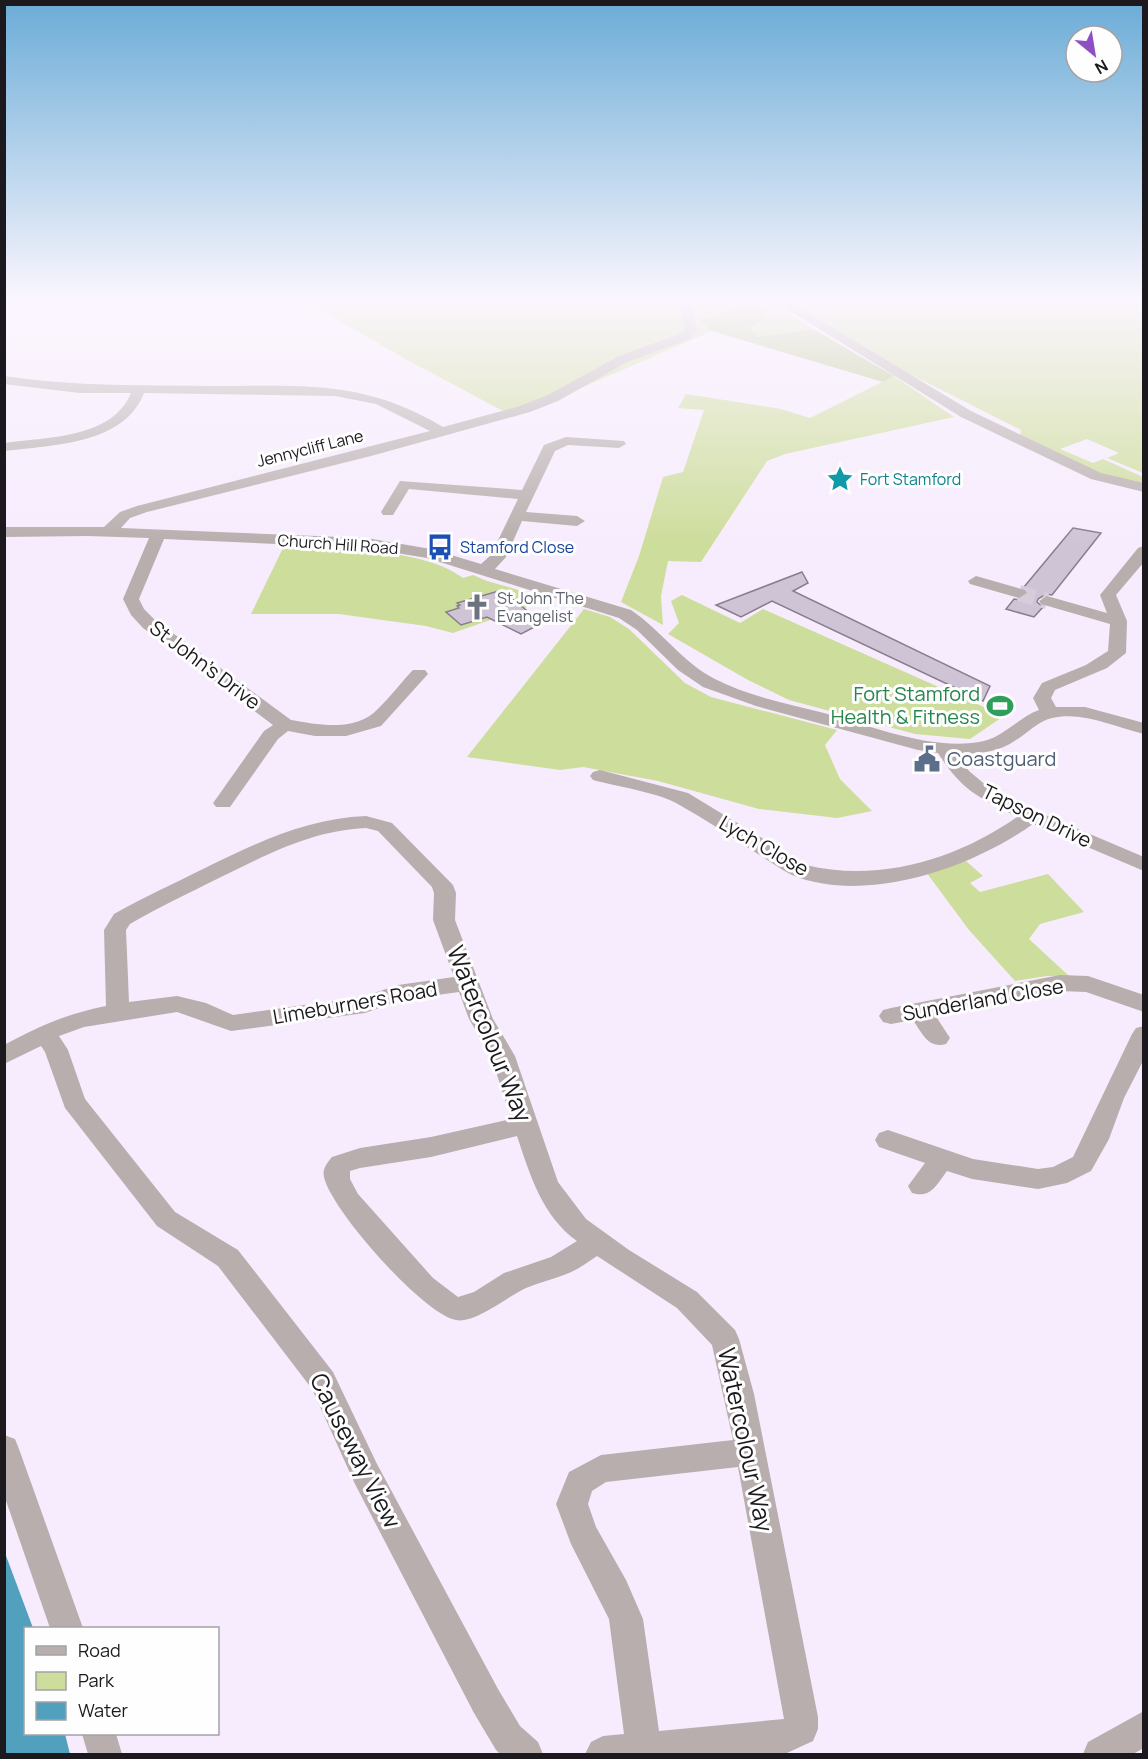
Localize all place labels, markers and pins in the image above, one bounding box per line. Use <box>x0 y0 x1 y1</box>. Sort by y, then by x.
place icon: Fort Stamford <box>825 464 855 494</box>
place label: Fort Stamford <box>860 468 961 490</box>
bus stop icon: Stamford Close <box>425 532 455 562</box>
place label: Stamford Close <box>460 536 574 558</box>
place label: St John The Evangelist <box>497 587 584 627</box>
church icon: St John The Evangelist <box>462 592 492 622</box>
place label: Fort Stamford Health & Fitness <box>831 680 980 730</box>
sports icon: Fort Stamford Health & Fitness <box>985 691 1015 721</box>
public building icon: Coastguard <box>912 744 942 774</box>
place label: Coastguard <box>947 745 1056 772</box>

